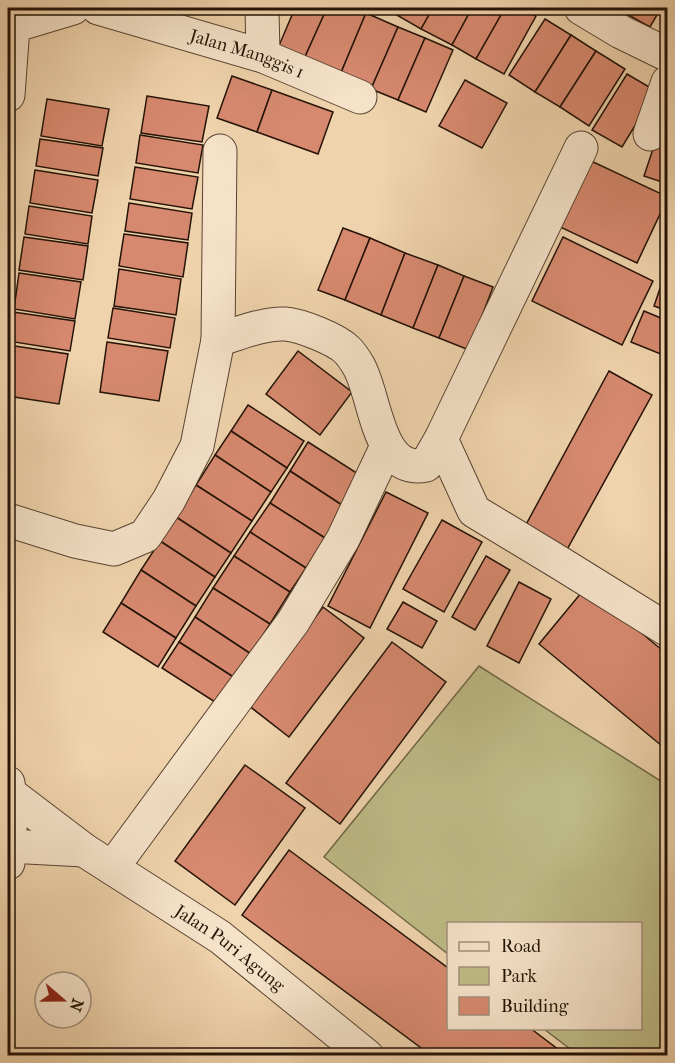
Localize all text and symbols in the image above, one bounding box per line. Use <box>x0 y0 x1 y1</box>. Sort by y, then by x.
street label: Jalan Manggis 1 <box>186 24 307 83</box>
street label: Jalan Puri Agung <box>169 899 289 996</box>
legend <box>447 922 642 1030</box>
text: Road <box>501 936 541 957</box>
text: Park <box>501 966 538 987</box>
north arrow <box>33 970 93 1030</box>
text: N <box>65 996 88 1015</box>
text: Building <box>501 996 569 1017</box>

